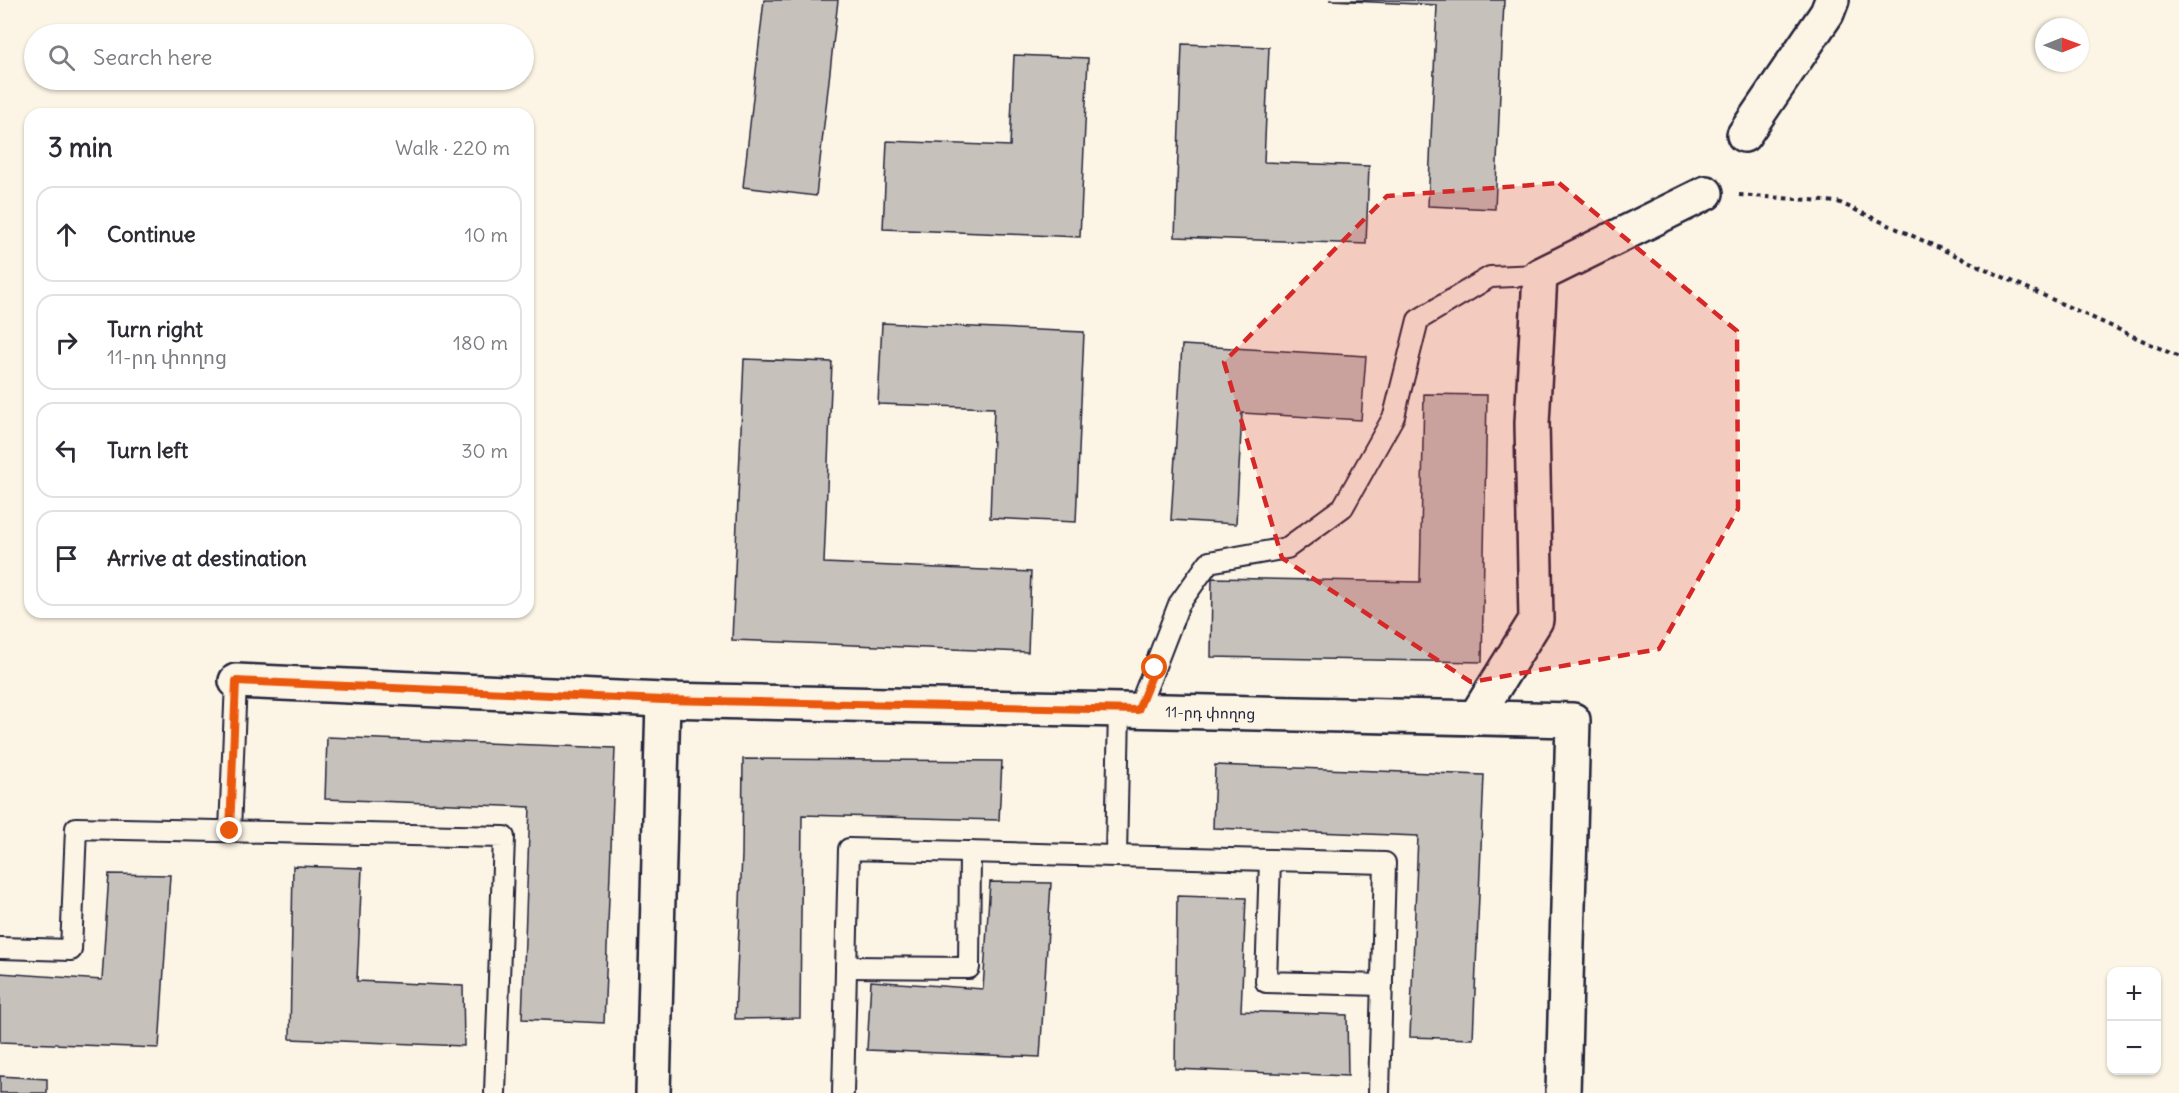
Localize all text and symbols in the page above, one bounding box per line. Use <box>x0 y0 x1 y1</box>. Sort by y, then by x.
north arrow <box>2035 18 2089 72</box>
search box <box>24 24 534 90</box>
icon: search <box>45 41 78 74</box>
text: Search here <box>93 43 212 71</box>
text: 3 min <box>48 131 113 164</box>
text: Walk · 220 m <box>395 135 510 160</box>
icon: ahead <box>50 218 83 251</box>
text: Continue <box>107 220 196 248</box>
text: 10 m <box>465 222 508 247</box>
text: Turn right <box>107 315 203 343</box>
icon: right <box>50 326 83 359</box>
text: 180 m <box>453 330 508 355</box>
text: 11-րդ փողոց <box>107 344 227 369</box>
icon: left <box>50 434 83 467</box>
text: Turn left <box>107 436 188 464</box>
text: 30 m <box>461 438 508 463</box>
icon: arrive <box>50 542 83 575</box>
text: Arrive at destination <box>107 544 307 572</box>
route start <box>1141 654 1167 680</box>
street label: 11-րդ փողոց <box>1165 702 1256 723</box>
route end <box>216 817 242 843</box>
map controls <box>2107 967 2161 1075</box>
button: + <box>2107 967 2161 1021</box>
button: − <box>2107 1021 2161 1075</box>

